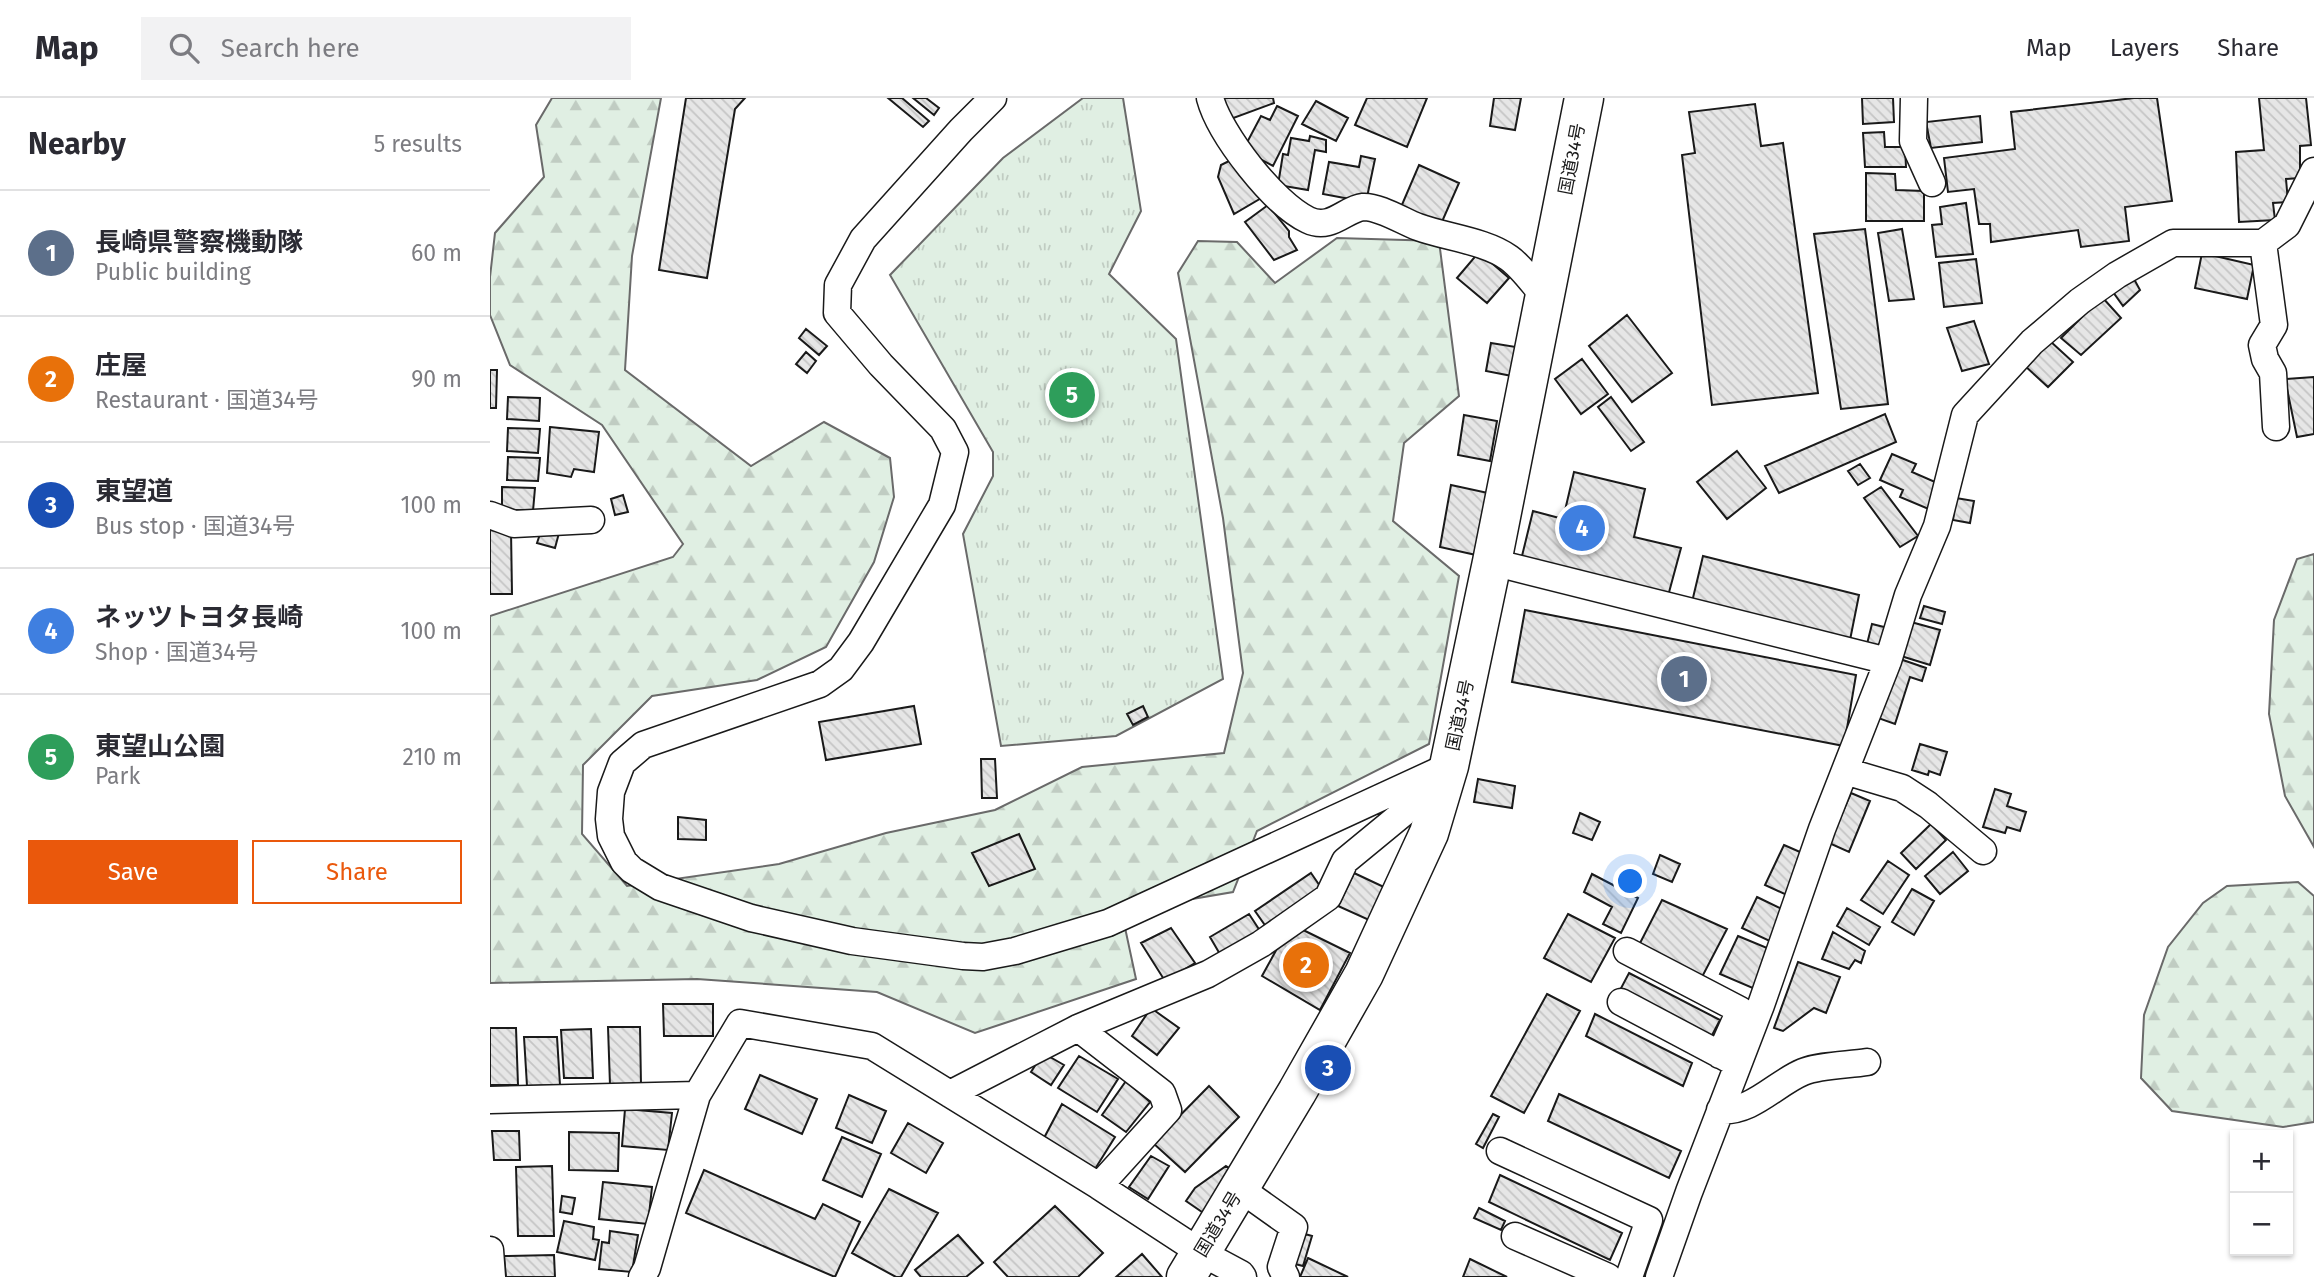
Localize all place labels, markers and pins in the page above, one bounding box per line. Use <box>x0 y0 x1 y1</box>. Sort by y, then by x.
pin: 5 <box>1049 369 1095 421</box>
pin: 4 <box>1559 502 1605 554</box>
pin: 1 <box>1661 653 1707 705</box>
pin: 2 <box>1283 939 1329 991</box>
pin: 3 <box>1305 1042 1351 1094</box>

